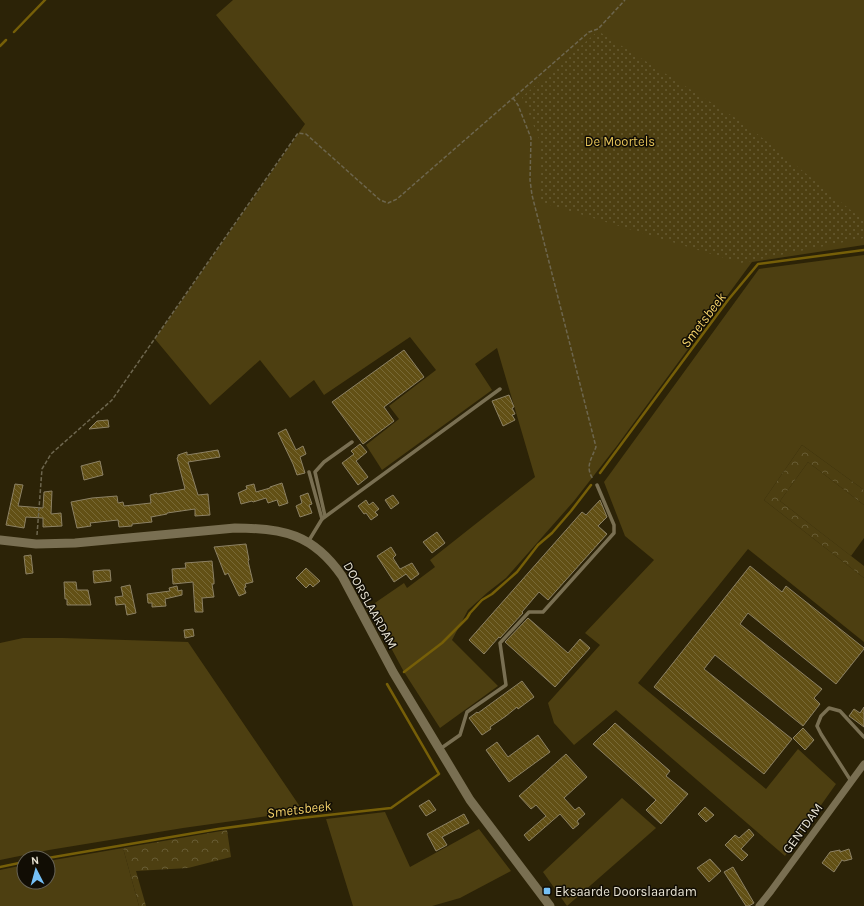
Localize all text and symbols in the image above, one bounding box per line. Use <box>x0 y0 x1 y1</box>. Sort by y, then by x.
park label: De Moortels <box>585 134 655 149</box>
water label: Smetsbeek <box>677 289 730 351</box>
street label: DOORSLAARDAM <box>340 559 401 651</box>
water label: Smetsbeek <box>266 797 333 822</box>
street label: GENTDAM <box>779 800 826 856</box>
north arrow <box>16 850 56 890</box>
text: N <box>30 854 40 867</box>
place label: Eksaarde Doorslaardam <box>555 884 697 899</box>
marker: Eksaarde Doorslaardam <box>542 886 552 896</box>

